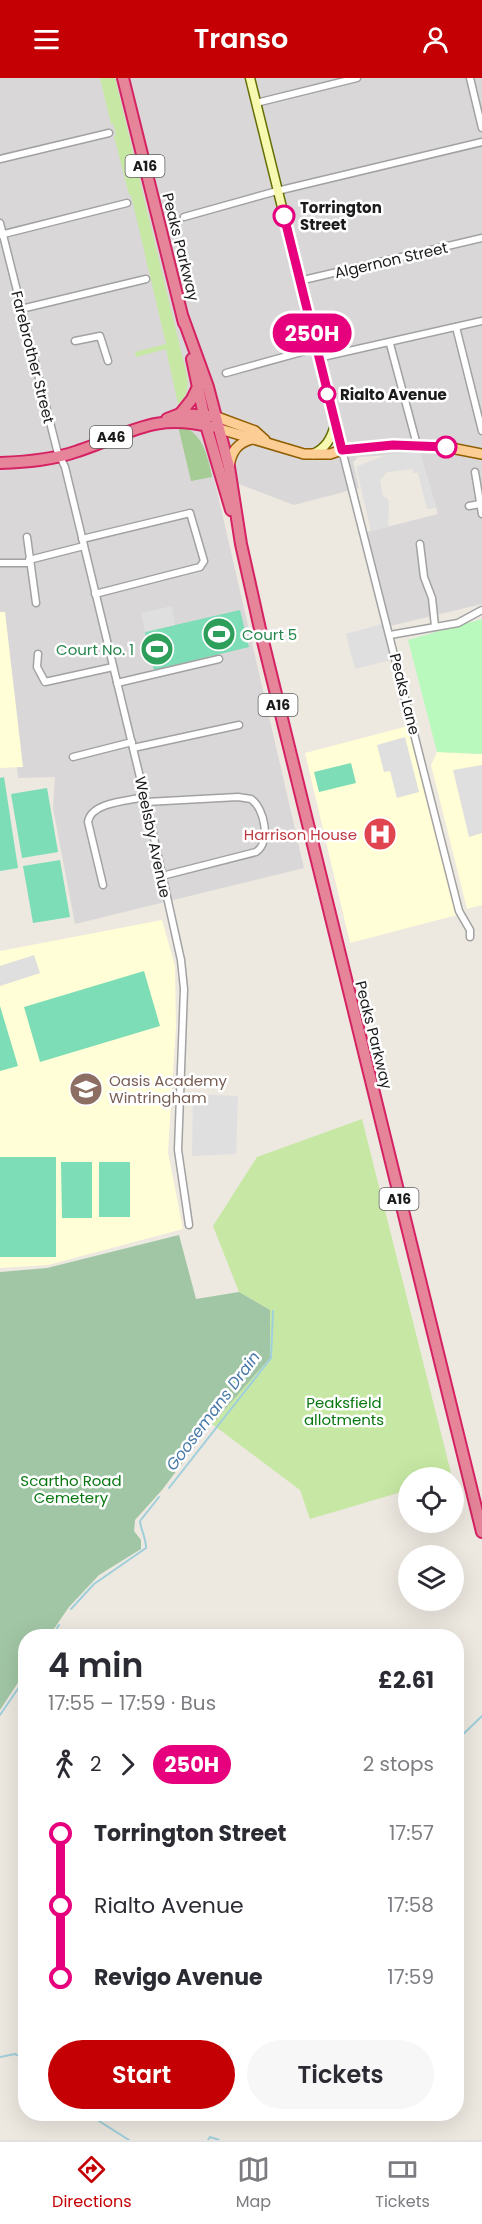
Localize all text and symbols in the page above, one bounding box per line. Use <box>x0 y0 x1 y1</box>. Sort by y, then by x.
text: Transo <box>194 20 288 57</box>
icon: menu <box>30 23 63 56</box>
icon: person <box>419 23 452 56</box>
road number: A16 <box>126 155 164 177</box>
street label: Peaks Parkway <box>157 191 205 304</box>
place label: Torrington Street <box>300 197 382 235</box>
marker: Torrington Street <box>273 205 295 227</box>
street label: Algernon Street <box>332 237 450 283</box>
street label: Farebrother Street <box>6 289 60 425</box>
line badge: 250H <box>270 314 354 352</box>
text: 250H <box>285 319 339 348</box>
place label: Rialto Avenue <box>340 384 447 405</box>
marker: Rialto Avenue <box>318 385 336 403</box>
road number: A46 <box>90 426 132 448</box>
unlabelled marker <box>435 436 457 458</box>
sports icon: Court 5 <box>201 616 237 652</box>
place label: Court 5 <box>242 624 297 645</box>
sports icon: Court No. 1 <box>139 631 175 667</box>
place label: Court No. 1 <box>56 639 134 660</box>
street label: Peaks Lane <box>385 651 425 737</box>
road number: A16 <box>258 694 298 716</box>
street label: Weelsby Avenue <box>130 774 176 900</box>
hospital icon: Harrison House <box>362 816 398 852</box>
place label: Harrison House <box>244 824 357 845</box>
street label: Peaks Parkway <box>350 979 398 1092</box>
place label: Oasis Academy Wintringham <box>109 1070 228 1108</box>
school or university icon: Oasis Academy Wintringham <box>68 1071 104 1107</box>
road number: A16 <box>380 1188 418 1210</box>
water label: Goosemans Drain <box>160 1347 266 1475</box>
park label: Peaksfield allotments <box>304 1392 384 1430</box>
map controls <box>398 1467 464 1611</box>
button: locate <box>398 1467 464 1533</box>
park label: Scartho Road Cemetery <box>20 1470 122 1508</box>
button: layers <box>398 1545 464 1611</box>
text: 4 min <box>48 1642 143 1689</box>
text: £2.61 <box>378 1665 434 1696</box>
text: 17:55 – 17:59 · Bus <box>48 1689 216 1717</box>
icon: walk <box>48 1748 81 1781</box>
icon: forward <box>111 1748 144 1781</box>
text: 2 <box>90 1750 102 1778</box>
text: 250H <box>165 1750 219 1779</box>
text: 2 stops <box>363 1750 434 1778</box>
text: Torrington Street <box>94 1818 286 1849</box>
text: 17:57 <box>389 1819 434 1847</box>
text: Rialto Avenue <box>94 1890 244 1921</box>
text: 17:58 <box>387 1891 434 1919</box>
text: Revigo Avenue <box>94 1962 263 1993</box>
text: 17:59 <box>387 1963 434 1991</box>
button: Start <box>48 2040 235 2109</box>
button: Tickets <box>247 2040 434 2109</box>
tab: Directions <box>52 2153 132 2214</box>
tab: Map <box>236 2153 271 2214</box>
tab: Tickets <box>375 2153 430 2214</box>

